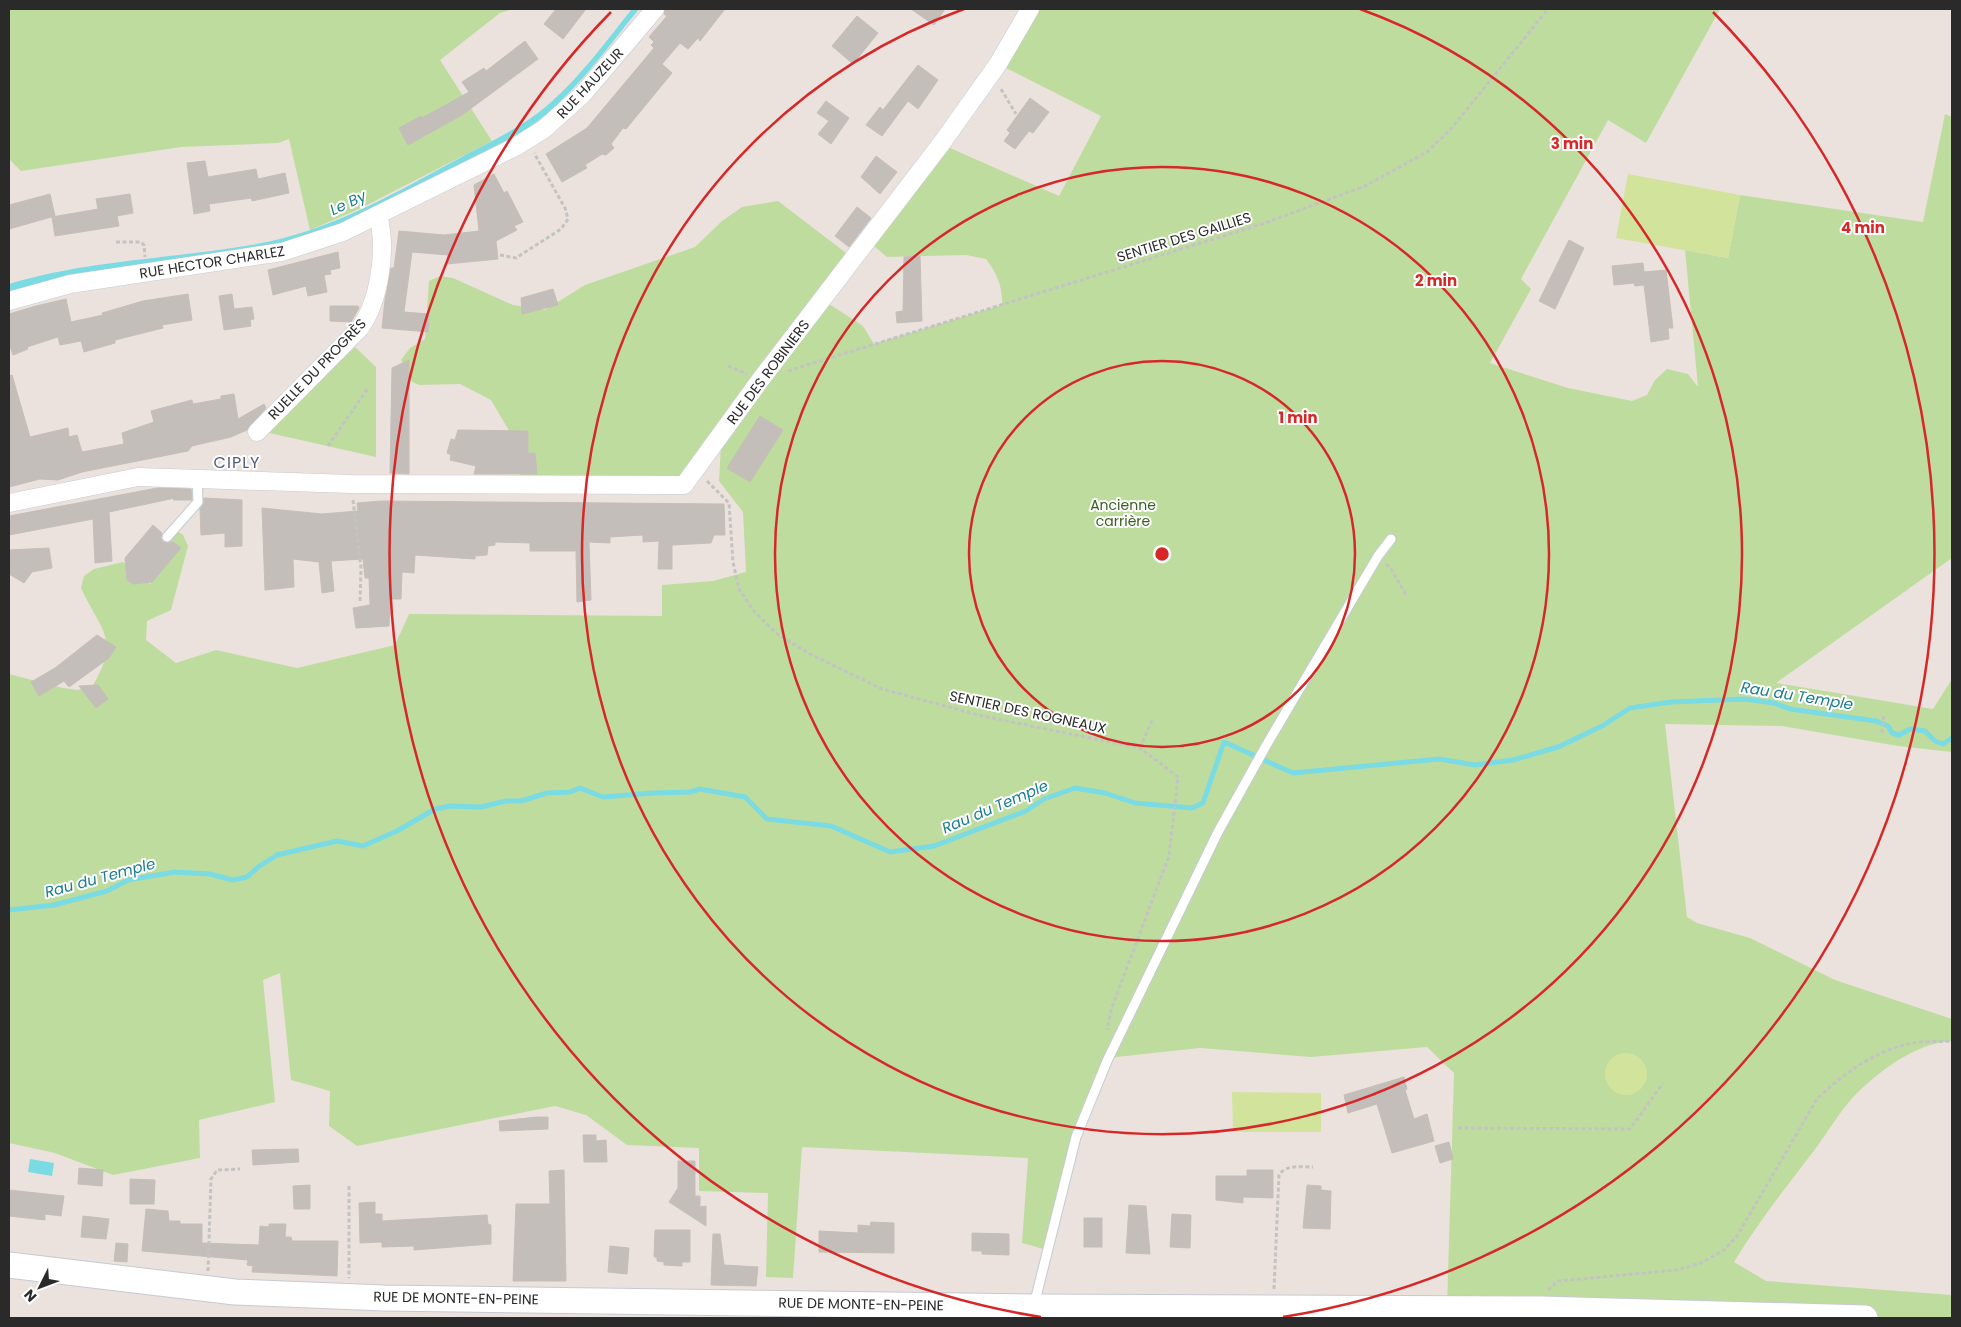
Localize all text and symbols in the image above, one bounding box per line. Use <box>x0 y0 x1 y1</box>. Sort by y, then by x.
street label: RUE HAUZEUR <box>552 43 628 123</box>
text: 3 min <box>1551 133 1593 154</box>
water label: Le By <box>326 185 370 220</box>
street label: SENTIER DES GAILLIES <box>1114 207 1254 267</box>
text: 4 min <box>1841 217 1885 238</box>
street label: RUE HECTOR CHARLEZ <box>138 241 286 283</box>
text: 2 min <box>1415 270 1457 291</box>
street label: RUELLE DU PROGRÈS <box>263 314 371 424</box>
street label: RUE DES ROBINIERS <box>722 315 814 429</box>
text: 1 min <box>1278 407 1318 428</box>
district label: CIPLY <box>214 451 260 474</box>
park label: Ancienne carrière <box>1090 495 1156 531</box>
centre of rings <box>1153 545 1171 563</box>
water label: Rau du Temple <box>1739 676 1855 715</box>
street label: SENTIER DES ROGNEAUX <box>948 686 1108 738</box>
water label: Rau du Temple <box>938 775 1051 838</box>
water label: Rau du Temple <box>42 853 157 902</box>
north arrow <box>15 1262 65 1312</box>
text: N <box>19 1285 41 1306</box>
street label: RUE DE MONTE-EN-PEINE <box>373 1287 539 1309</box>
street label: RUE DE MONTE-EN-PEINE <box>778 1293 944 1315</box>

